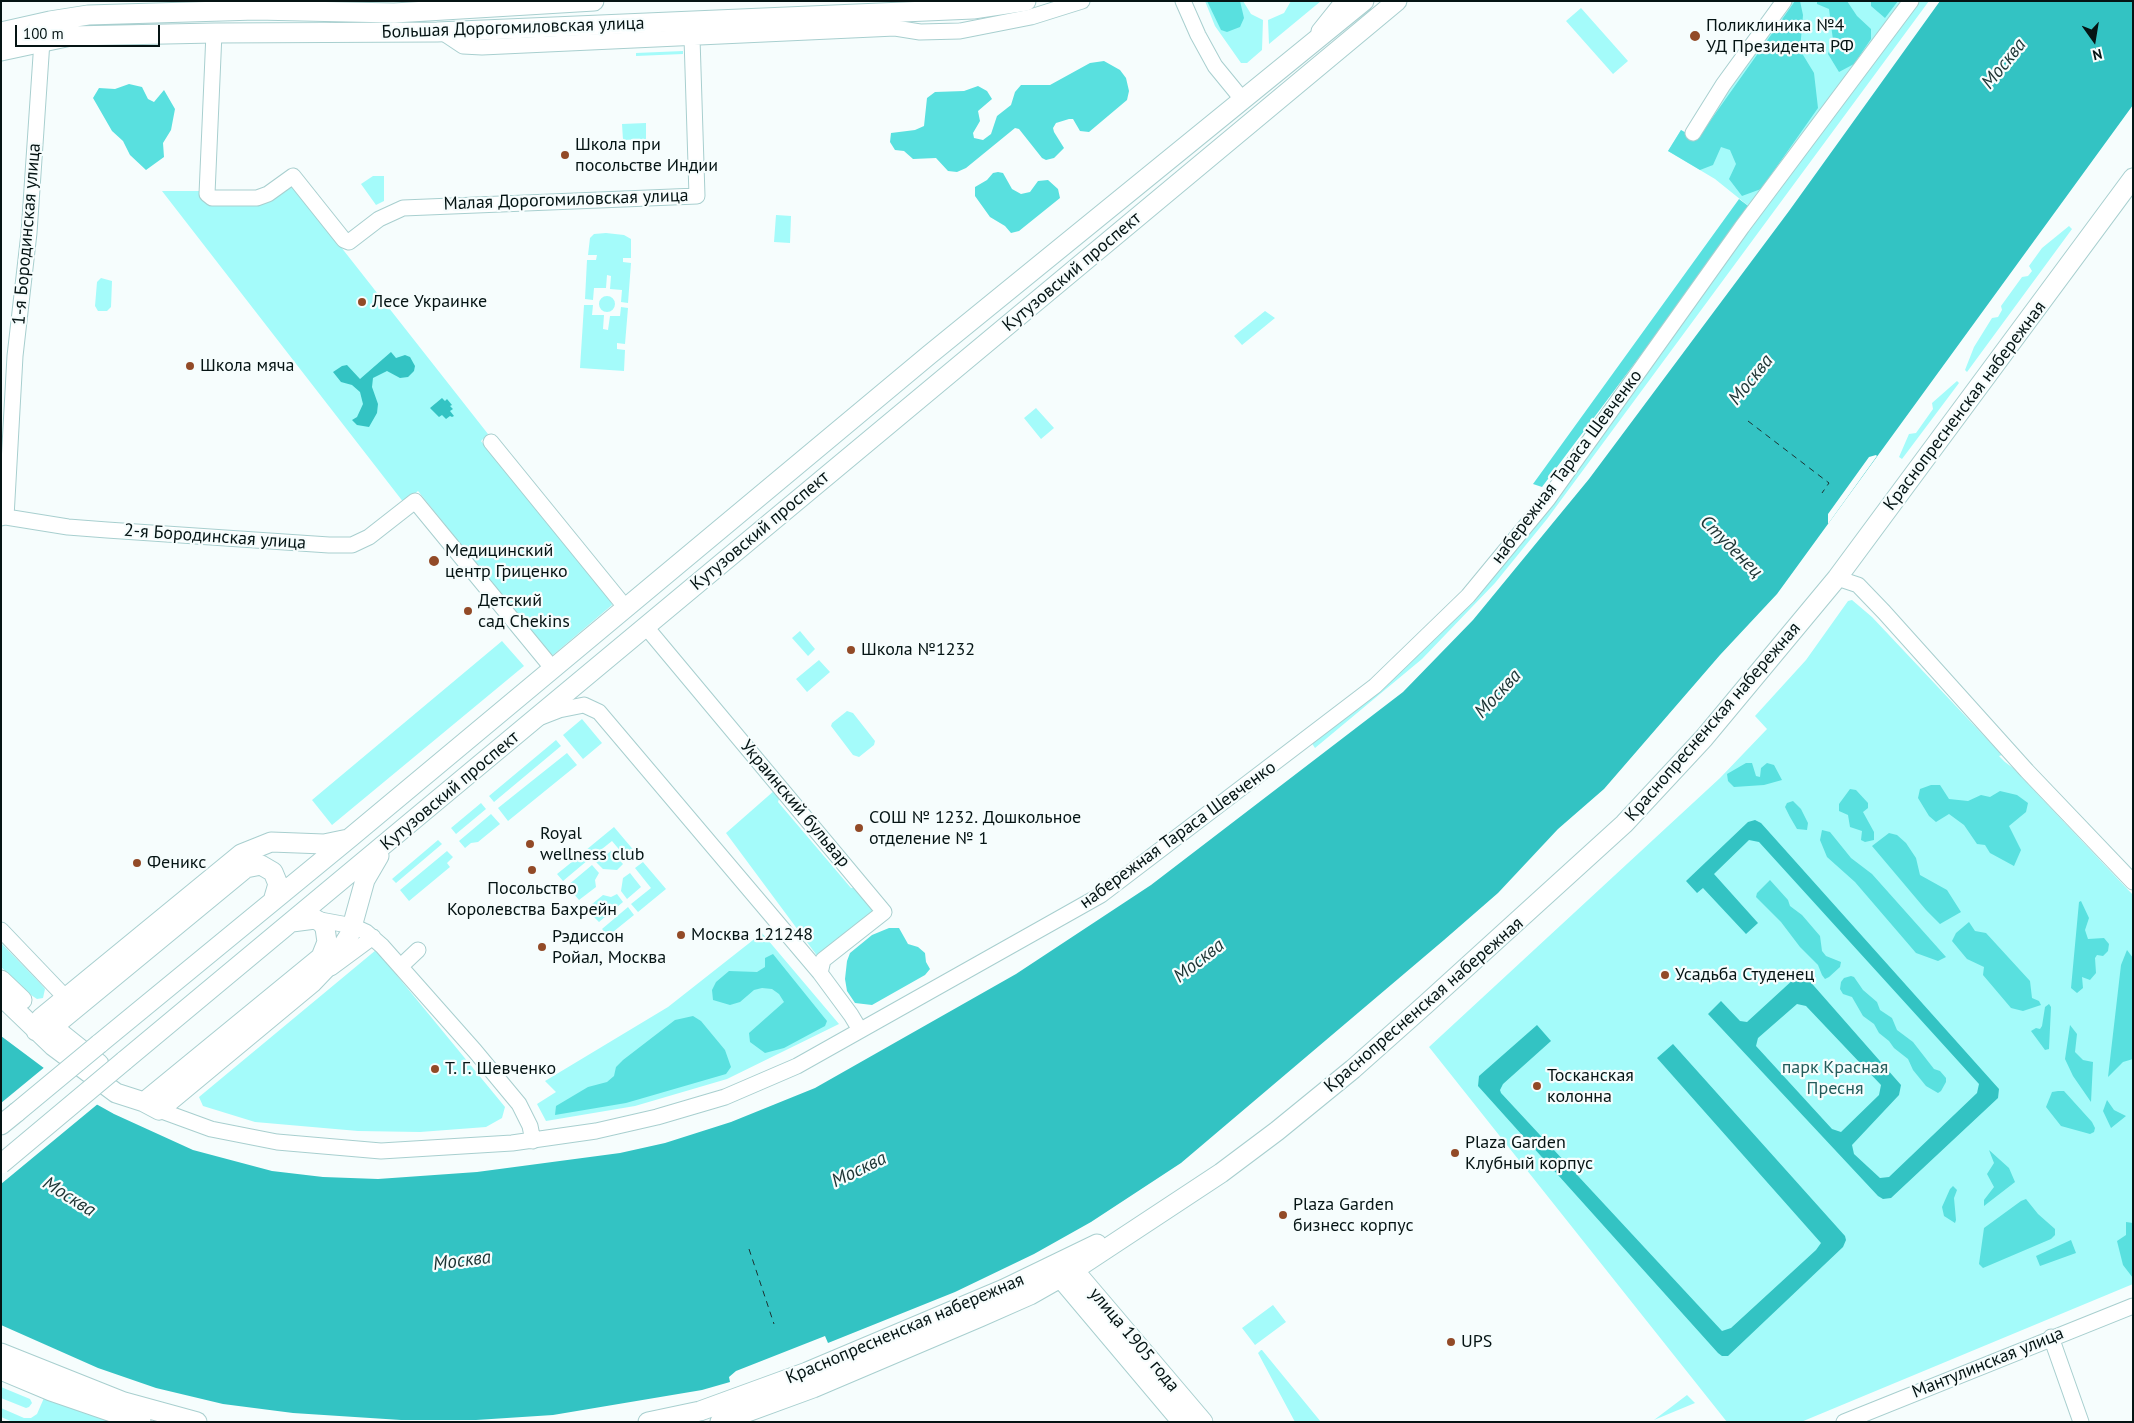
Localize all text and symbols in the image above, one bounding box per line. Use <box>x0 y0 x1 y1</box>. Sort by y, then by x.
street label: Большая Дорогомиловская улица <box>381 13 645 43</box>
scale bar <box>18 15 162 47</box>
place label: Поликлиника №4 УД Президента РФ <box>1706 15 1854 58</box>
north arrow <box>2069 15 2119 65</box>
text: 100 m <box>23 24 64 43</box>
marker: Поликлиника №4 УД Президента РФ <box>1688 29 1702 43</box>
water label: Москва <box>1977 34 2031 94</box>
text: N <box>2091 45 2104 64</box>
place label: Школа при посольстве Индии <box>575 134 718 176</box>
street label: 1-я Бородинская улица <box>8 142 46 326</box>
marker: Школа при посольстве Индии <box>559 149 571 161</box>
street label: Малая Дорогомиловская улица <box>443 185 689 215</box>
street label: Кутузовский проспект <box>998 208 1146 336</box>
place label: Лесе Украинке <box>372 291 487 313</box>
marker: Лесе Украинке <box>356 296 368 308</box>
street label: Краснопресненская набережная <box>1879 297 2051 515</box>
water label: Москва <box>1724 350 1778 410</box>
place label: Школа мяча <box>200 355 294 377</box>
marker: Школа мяча <box>184 360 196 372</box>
street label: набережная Тараса Шевченко <box>1487 366 1647 568</box>
street label: Кутузовский проспект <box>686 467 834 595</box>
water label: Студенец <box>1695 511 1767 583</box>
street label: 2-я Бородинская улица <box>123 520 307 554</box>
place label: Медицинский центр Гриценко <box>445 540 568 582</box>
marker: Медицинский центр Гриценко <box>427 554 441 568</box>
place label: Детский сад Chekins <box>478 590 570 632</box>
marker: Детский сад Chekins <box>462 605 474 617</box>
street label: Краснопресненская набережная <box>1621 618 1805 826</box>
place label: Школа №1232 <box>861 639 975 661</box>
marker: Школа №1232 <box>845 644 857 656</box>
water label: Москва <box>1470 665 1526 723</box>
street label: Кутузовский проспект <box>376 727 524 855</box>
street label: Украинский бульвар <box>735 736 855 872</box>
street label: набережная Тараса Шевченко <box>1076 757 1280 913</box>
place label: СОШ № 1232. Дошкольное отделение № 1 <box>869 807 1081 850</box>
marker: СОШ № 1232. Дошкольное отделение № 1 <box>853 822 865 834</box>
place label: Royal wellness club <box>540 823 644 866</box>
marker: Royal wellness club <box>524 838 536 850</box>
place label: Феникс <box>147 852 206 874</box>
marker: Феникс <box>131 857 143 869</box>
marker: Посольство Королевства Бахрейн <box>526 864 538 876</box>
place label: Посольство Королевства Бахрейн <box>447 878 617 921</box>
street label: Краснопресненская набережная <box>1320 913 1528 1097</box>
place label: Москва 121248 <box>691 924 813 946</box>
place label: Рэдиссон Ройал, Москва <box>552 926 666 969</box>
marker: Москва 121248 <box>675 929 687 941</box>
water label: Москва <box>1169 934 1229 988</box>
marker: Рэдиссон Ройал, Москва <box>536 941 548 953</box>
place label: Усадьба Студенец <box>1675 964 1814 986</box>
marker: Усадьба Студенец <box>1659 969 1671 981</box>
park label: парк Красная Пресня <box>1782 1057 1888 1100</box>
place label: Т. Г. Шевченко <box>445 1058 556 1080</box>
marker: Т. Г. Шевченко <box>429 1063 441 1075</box>
place label: Тосканская колонна <box>1547 1065 1634 1108</box>
marker: Тосканская колонна <box>1531 1080 1543 1092</box>
place label: Plaza Garden Клубный корпус <box>1465 1132 1593 1174</box>
water label: Москва <box>828 1147 890 1193</box>
marker: Plaza Garden Клубный корпус <box>1449 1147 1461 1159</box>
water label: Москва <box>38 1172 100 1222</box>
place label: Plaza Garden бизнесс корпус <box>1293 1194 1414 1236</box>
marker: Plaza Garden бизнесс корпус <box>1277 1209 1289 1221</box>
water label: Москва <box>432 1246 492 1276</box>
street label: Краснопресненская набережная <box>783 1269 1027 1389</box>
street label: улица 1905 года <box>1084 1284 1184 1396</box>
street label: Мантулинская улица <box>1909 1323 2067 1403</box>
place label: UPS <box>1461 1331 1492 1353</box>
marker: UPS <box>1445 1336 1457 1348</box>

